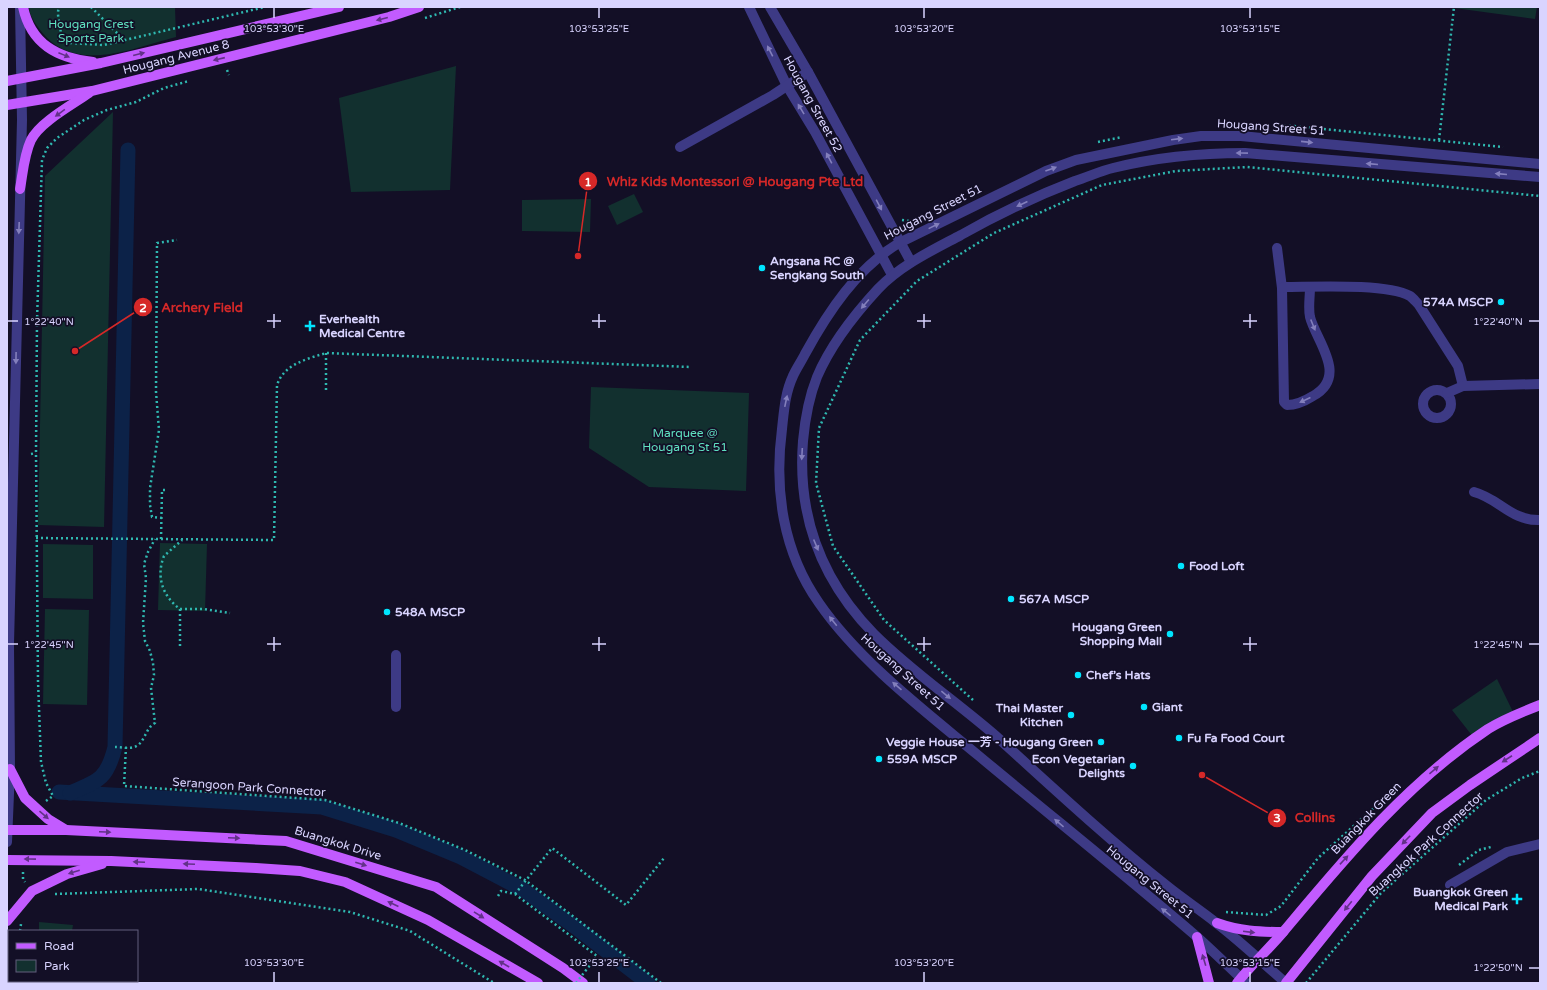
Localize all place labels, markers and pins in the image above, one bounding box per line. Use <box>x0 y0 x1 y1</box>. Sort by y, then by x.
callout: Whiz Kids Montessori @ Hougang Pte Ltd <box>578 169 871 194</box>
place label: Angsana RC @ Sengkang South <box>770 254 864 283</box>
marker: Angsana RC @ Sengkang South <box>757 263 767 273</box>
callout: Archery Field <box>133 295 251 320</box>
place label: 574A MSCP <box>1423 295 1493 309</box>
marker: 574A MSCP <box>1496 297 1506 307</box>
place label: Everhealth Medical Centre <box>319 312 405 340</box>
marker: Everhealth Medical Centre <box>304 320 316 332</box>
place label: Food Loft <box>1189 559 1245 573</box>
marker: Food Loft <box>1176 561 1186 571</box>
place label: 567A MSCP <box>1019 592 1089 606</box>
marker: 567A MSCP <box>1006 594 1016 604</box>
place label: 548A MSCP <box>395 605 465 619</box>
marker: 548A MSCP <box>382 607 392 617</box>
place label: Hougang Green Shopping Mall <box>1072 620 1162 649</box>
marker: Hougang Green Shopping Mall <box>1165 629 1175 639</box>
place label: Chef’s Hats <box>1086 668 1151 682</box>
marker: Chef’s Hats <box>1073 670 1083 680</box>
place label: Giant <box>1152 700 1183 714</box>
place label: Thai Master Kitchen <box>995 701 1063 729</box>
marker: Giant <box>1139 702 1149 712</box>
marker: Thai Master Kitchen <box>1066 710 1076 720</box>
place label: Fu Fa Food Court <box>1187 731 1285 745</box>
marker: Fu Fa Food Court <box>1174 733 1184 743</box>
place label: Veggie House 一芳 - Hougang Green <box>886 735 1093 750</box>
marker: Veggie House 一芳 - Hougang Green <box>1096 737 1106 747</box>
place label: 559A MSCP <box>887 752 957 766</box>
place label: Econ Vegetarian Delights <box>1032 752 1125 781</box>
marker: 559A MSCP <box>874 754 884 764</box>
marker: Econ Vegetarian Delights <box>1128 761 1138 771</box>
callout: Collins <box>1267 805 1343 830</box>
place label: Buangkok Green Medical Park <box>1413 885 1508 913</box>
marker: Buangkok Green Medical Park <box>1511 893 1523 905</box>

